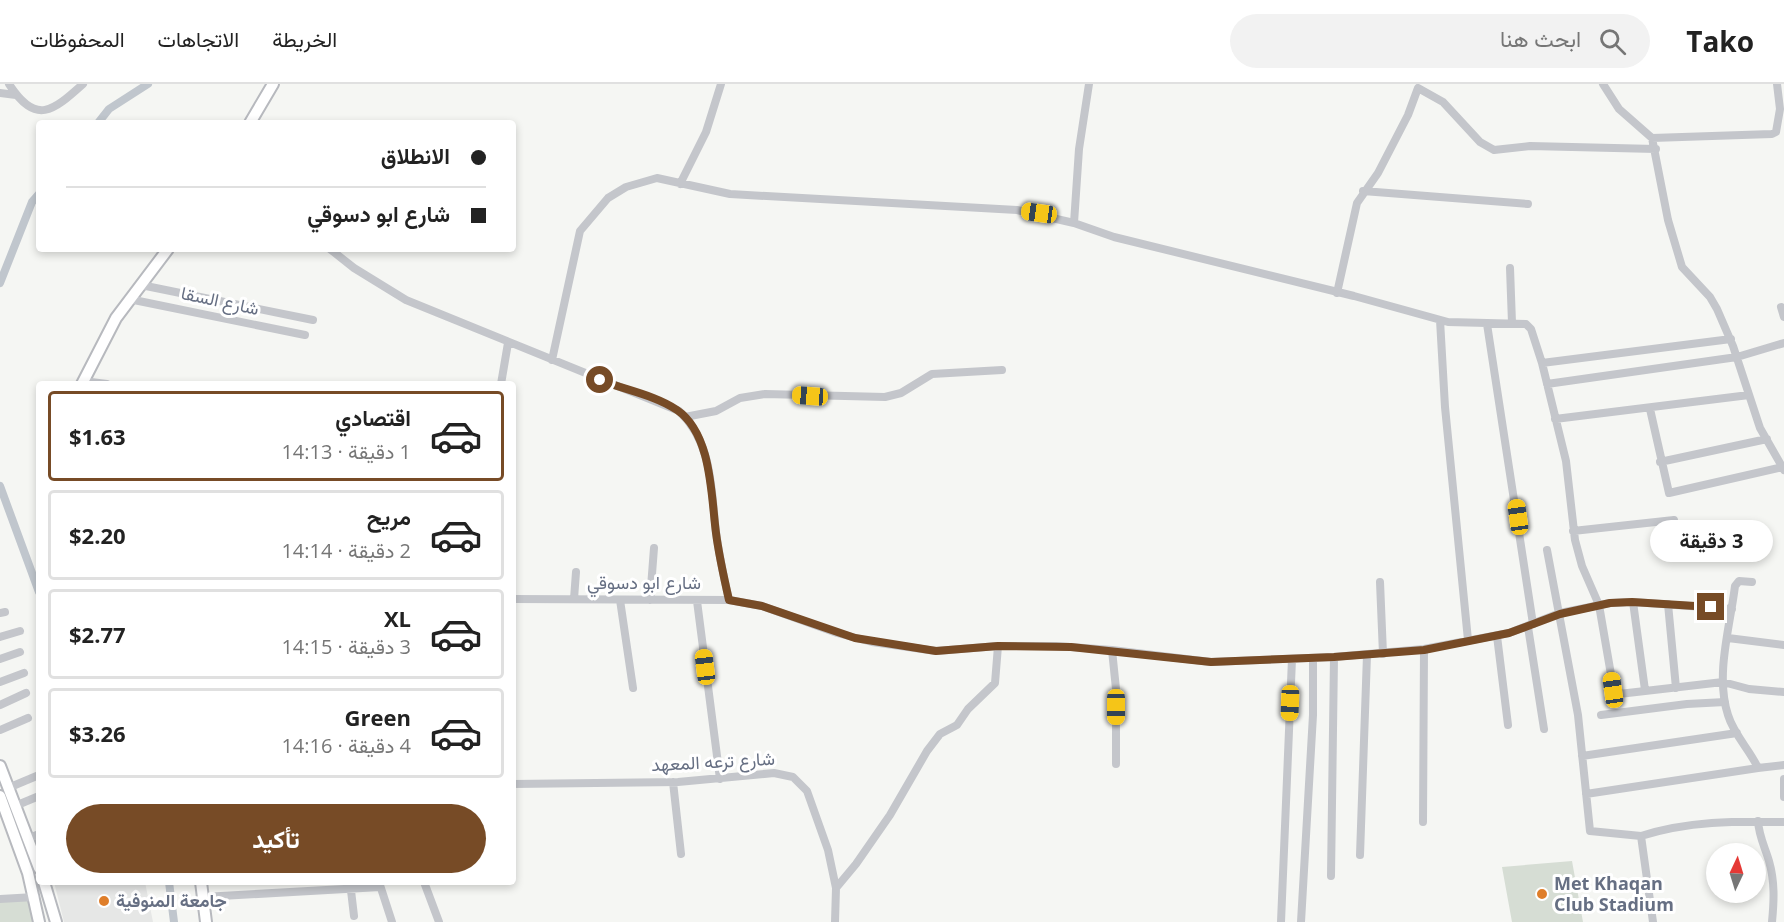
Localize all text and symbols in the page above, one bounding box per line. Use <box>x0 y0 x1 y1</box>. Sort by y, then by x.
search box <box>1230 14 1650 68</box>
text: Tako <box>1686 22 1754 60</box>
text: ابحث هنا <box>1500 23 1581 53</box>
text: المحفوظات <box>30 25 125 53</box>
text: الاتجاهات <box>158 25 239 53</box>
text: الخريطة <box>272 25 337 53</box>
icon: search <box>1596 25 1629 58</box>
text: الانطلاق <box>381 140 450 170</box>
text: شارع ابو دسوقي <box>307 198 450 228</box>
car <box>1020 202 1058 224</box>
street label: شارع السقا <box>179 280 261 321</box>
route start <box>586 366 613 393</box>
car <box>791 386 829 406</box>
text: اقتصادي <box>335 402 411 432</box>
icon: car <box>429 409 483 463</box>
text: $1.63 <box>69 421 126 451</box>
text: 1 دقيقة · 14:13 <box>281 438 411 465</box>
car <box>1507 498 1529 536</box>
text: مريح <box>367 501 411 531</box>
icon: car <box>429 508 483 562</box>
text: $2.20 <box>69 520 126 550</box>
callout: 3 دقيقة <box>1650 520 1772 562</box>
text: 3 دقيقة <box>1680 527 1743 554</box>
text: 2 دقيقة · 14:14 <box>281 537 411 564</box>
street label: شارع ابو دسوقي <box>587 570 701 598</box>
route end <box>1697 593 1724 620</box>
text: XL <box>384 603 411 633</box>
icon: car <box>429 607 483 661</box>
text: $2.77 <box>69 619 126 649</box>
text: 3 دقيقة · 14:15 <box>281 633 411 660</box>
car <box>694 648 716 686</box>
car <box>1602 671 1624 709</box>
car <box>1280 685 1300 721</box>
car <box>1107 689 1125 725</box>
text: Green <box>345 702 411 732</box>
icon: car <box>429 706 483 760</box>
text: $3.26 <box>69 718 126 748</box>
text: 4 دقيقة · 14:16 <box>281 732 411 759</box>
street label: شارع ترعه المعهد <box>650 746 775 777</box>
button: تأكيد <box>66 804 486 873</box>
north arrow <box>1706 843 1766 903</box>
map controls <box>1706 843 1766 903</box>
place label: Met Khaqan Club Stadium <box>1554 871 1674 916</box>
marker: Met Khaqan Club Stadium <box>1535 887 1549 901</box>
place label: جامعة المنوفية <box>116 888 227 912</box>
marker: جامعة المنوفية <box>97 894 111 908</box>

